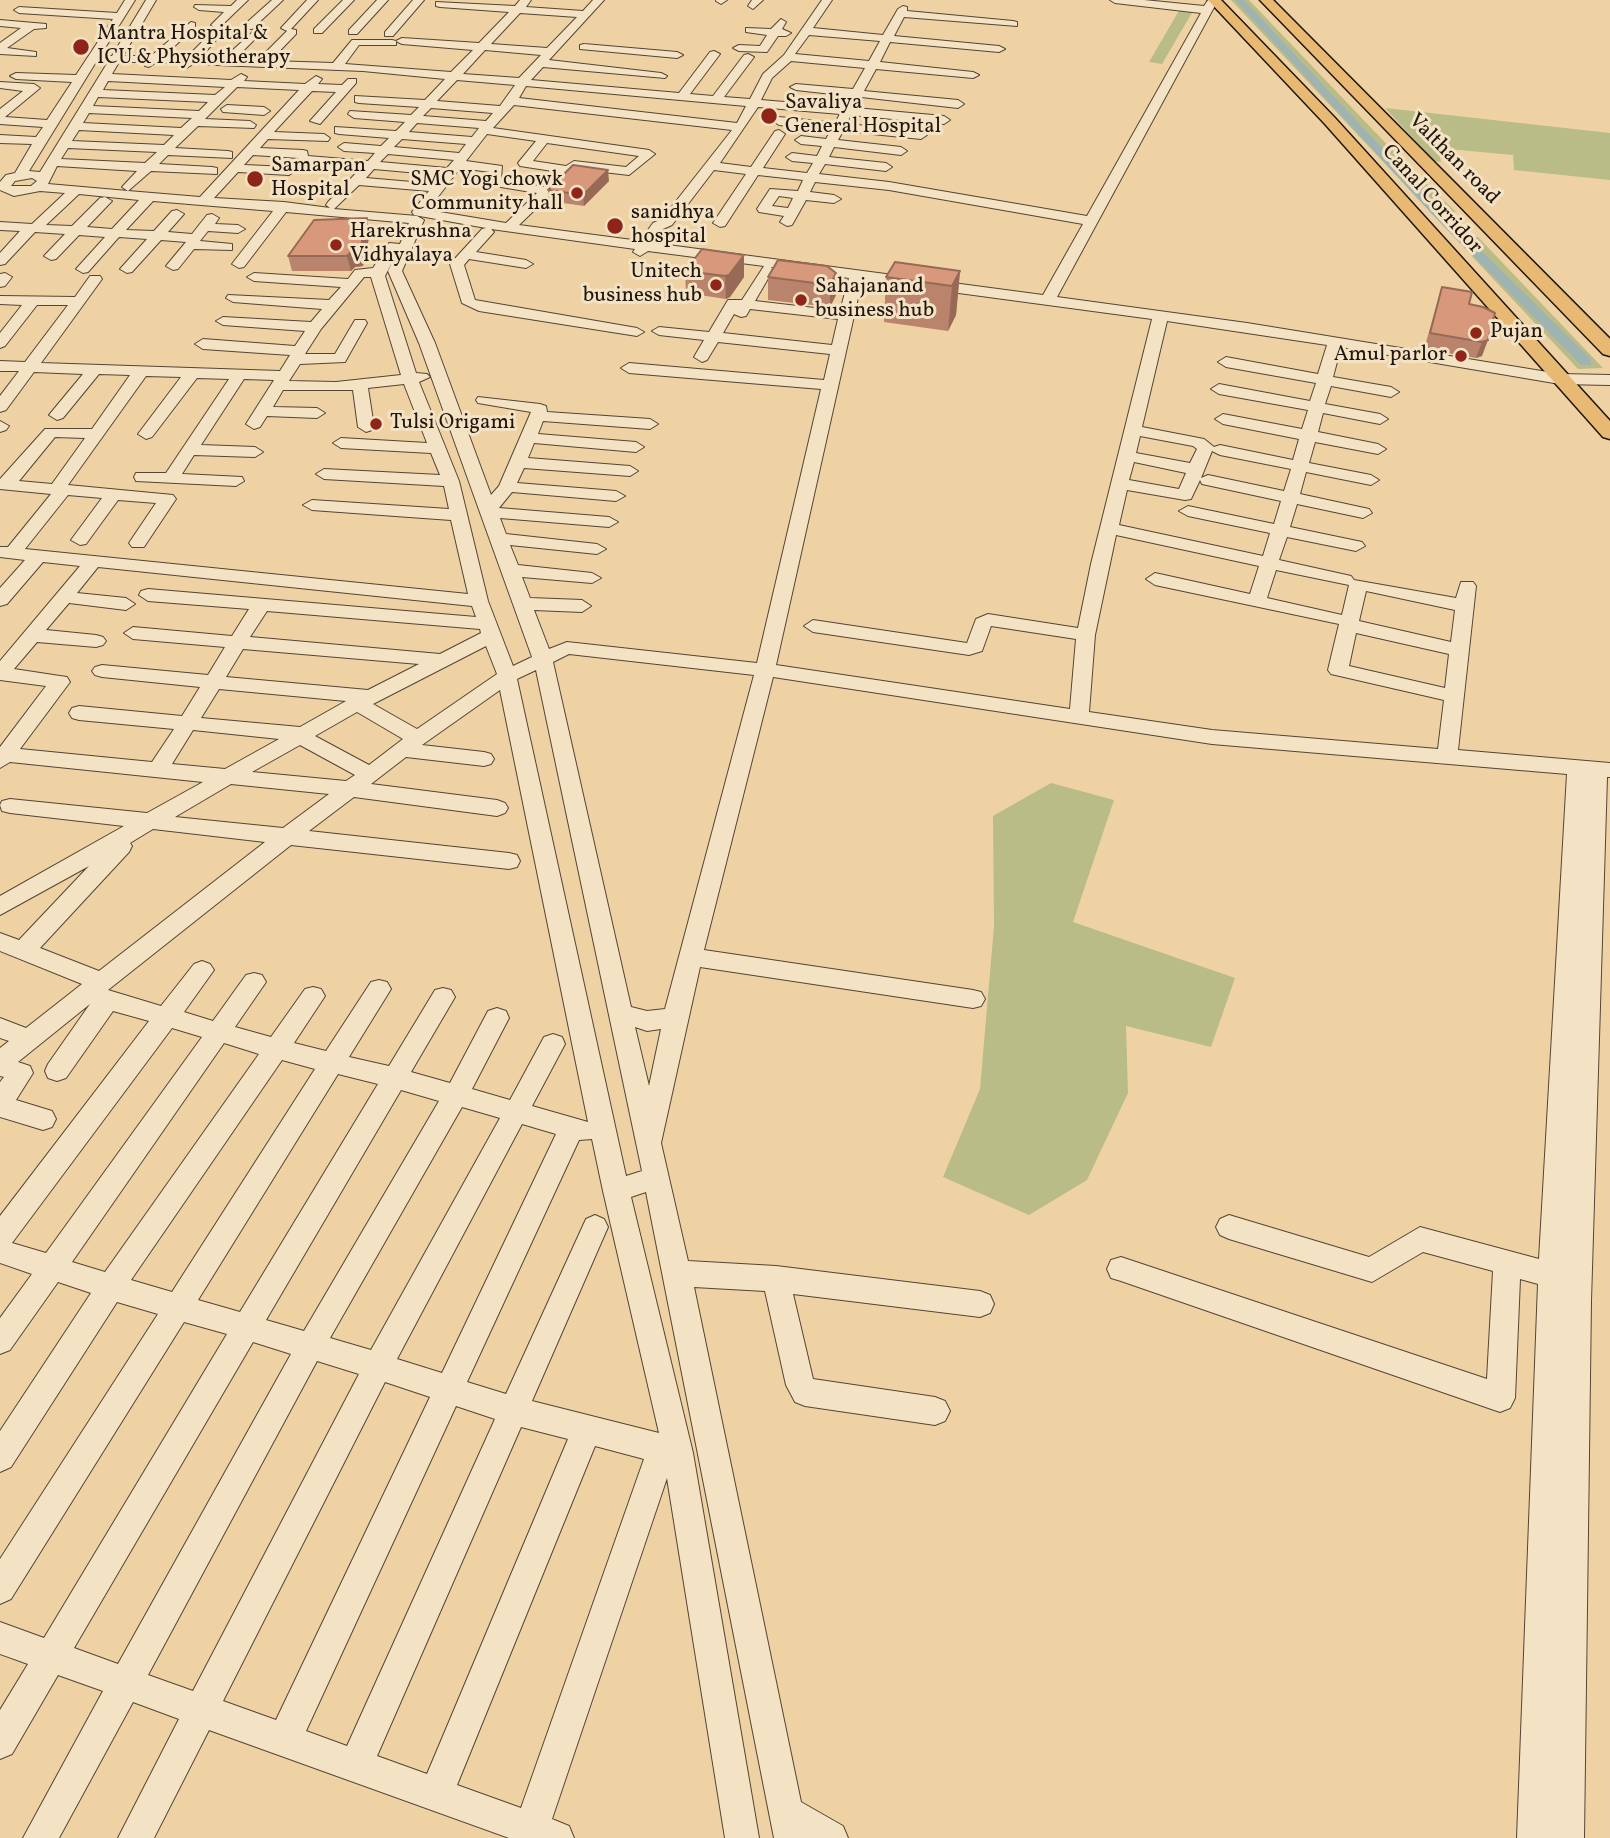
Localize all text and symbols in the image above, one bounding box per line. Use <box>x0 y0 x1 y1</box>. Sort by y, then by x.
place label: Mantra Hospital & ICU & Physiotherapy <box>97 22 290 72</box>
marker: Mantra Hospital & ICU & Physiotherapy <box>71 37 91 57</box>
place label: Savaliya General Hospital <box>785 91 941 141</box>
marker: Savaliya General Hospital <box>759 106 779 126</box>
street label: Valthan road <box>1402 109 1504 211</box>
street label: Canal Corridor <box>1375 140 1487 260</box>
place label: Samarpan Hospital <box>271 154 366 204</box>
place label: SMC Yogi chowk Community hall <box>410 168 563 218</box>
marker: Samarpan Hospital <box>245 169 265 189</box>
marker: SMC Yogi chowk Community hall <box>569 185 585 201</box>
place label: sanidhya hospital <box>631 201 715 251</box>
marker: sanidhya hospital <box>605 216 625 236</box>
place label: Harekrushna Vidhyalaya <box>350 220 472 270</box>
marker: Harekrushna Vidhyalaya <box>328 237 344 253</box>
place label: Unitech business hub <box>583 260 702 310</box>
place label: Sahajanand business hub <box>815 275 934 325</box>
marker: Unitech business hub <box>708 277 724 293</box>
marker: Sahajanand business hub <box>793 292 809 308</box>
place label: Pujan <box>1490 320 1543 346</box>
marker: Pujan <box>1468 325 1484 341</box>
place label: Amul parlor <box>1334 343 1447 369</box>
marker: Amul parlor <box>1453 348 1469 364</box>
place label: Tulsi Origami <box>390 411 515 437</box>
marker: Tulsi Origami <box>368 416 384 432</box>

